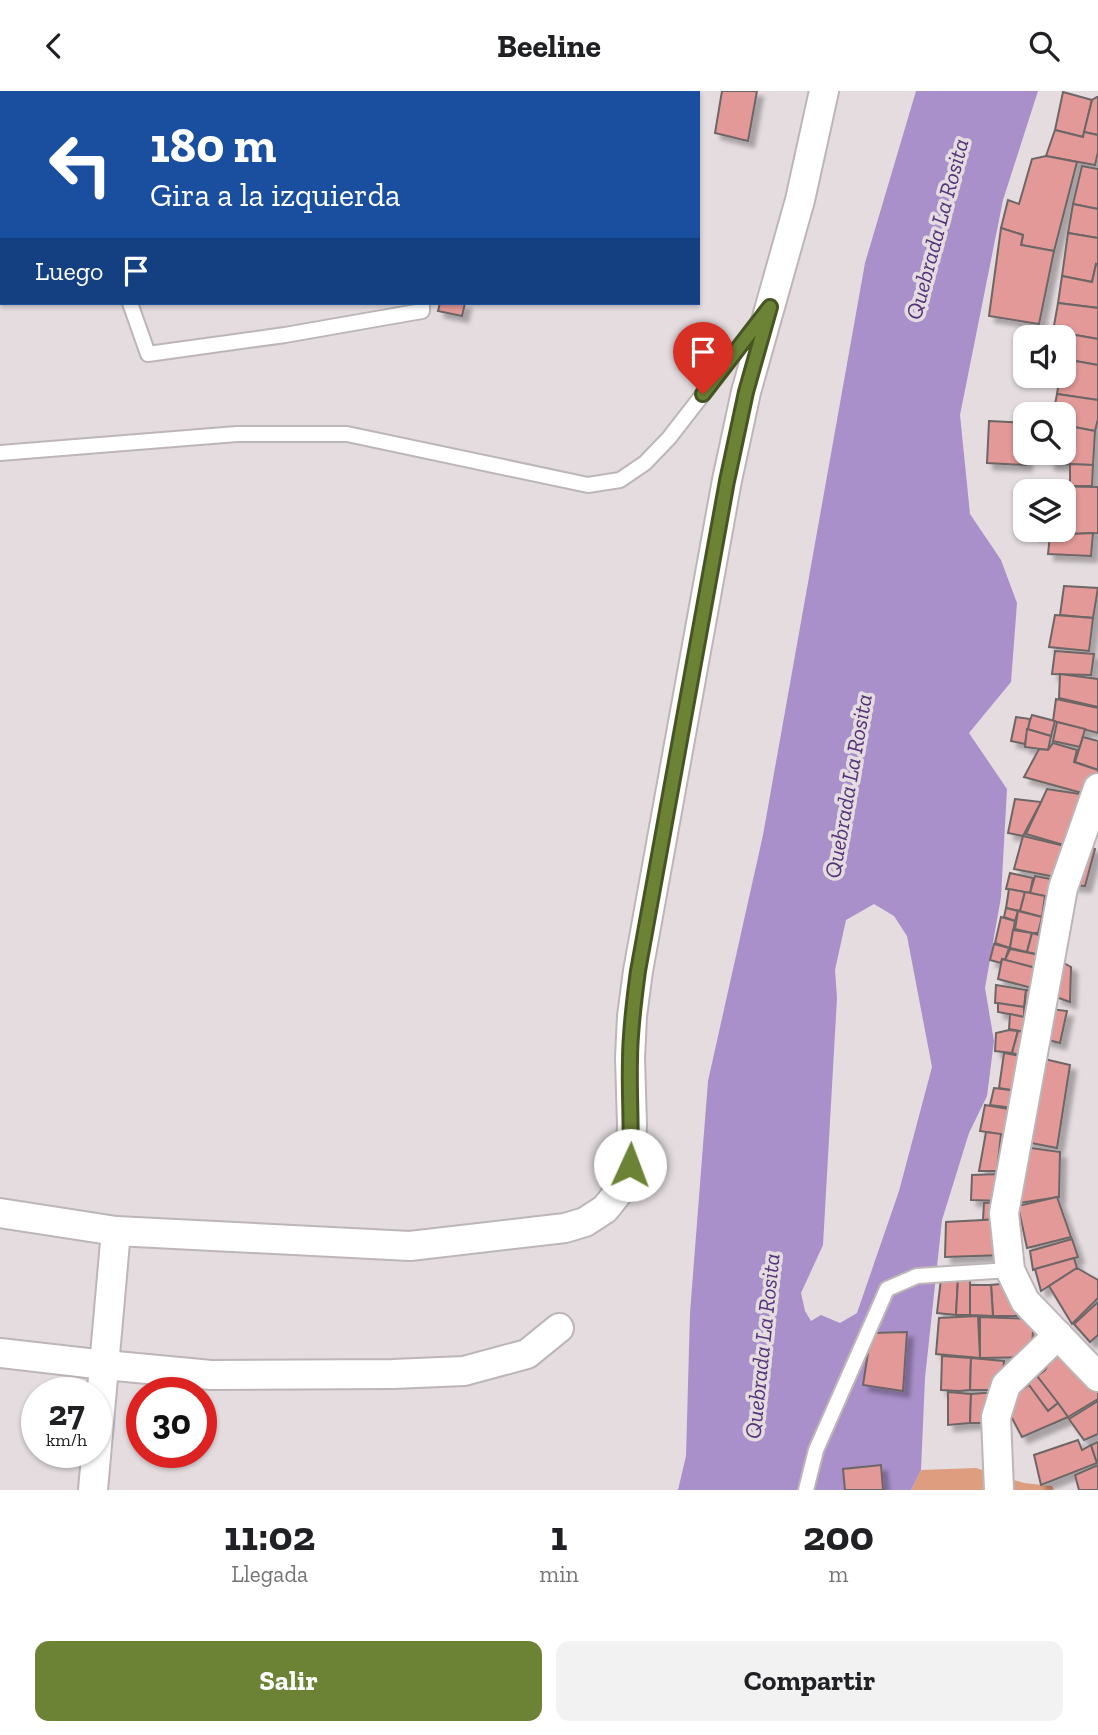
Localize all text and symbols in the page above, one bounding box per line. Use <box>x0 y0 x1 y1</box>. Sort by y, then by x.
icon: back <box>35 27 73 65</box>
text: Beeline <box>497 27 601 65</box>
icon: search <box>1025 27 1063 65</box>
text: 180 m <box>150 116 277 175</box>
icon: left <box>35 119 126 210</box>
water label: Quebrada La Rosita <box>899 135 975 323</box>
text: Gira a la izquierda <box>150 176 401 214</box>
icon: arrive <box>117 252 155 290</box>
text: Luego <box>35 255 103 287</box>
pin <box>673 322 733 394</box>
map controls <box>1013 325 1076 542</box>
button: sound <box>1013 325 1076 388</box>
icon: arrive <box>684 333 722 371</box>
button: search <box>1013 402 1076 465</box>
button: layers <box>1013 479 1076 542</box>
water label: Quebrada La Rosita <box>818 692 878 880</box>
position arrow <box>593 1128 667 1202</box>
water label: Quebrada La Rosita <box>738 1252 786 1440</box>
speed limit sign: 30 <box>126 1377 217 1468</box>
text: 27 <box>48 1392 85 1434</box>
text: km/h <box>46 1429 87 1451</box>
text: 11:02 <box>224 1510 315 1561</box>
text: 1 <box>551 1510 568 1561</box>
text: 200 <box>803 1510 874 1561</box>
text: Llegada <box>231 1560 308 1588</box>
text: min <box>539 1560 579 1588</box>
text: m <box>828 1560 848 1588</box>
button: Salir <box>35 1641 542 1721</box>
button: Compartir <box>556 1641 1063 1721</box>

